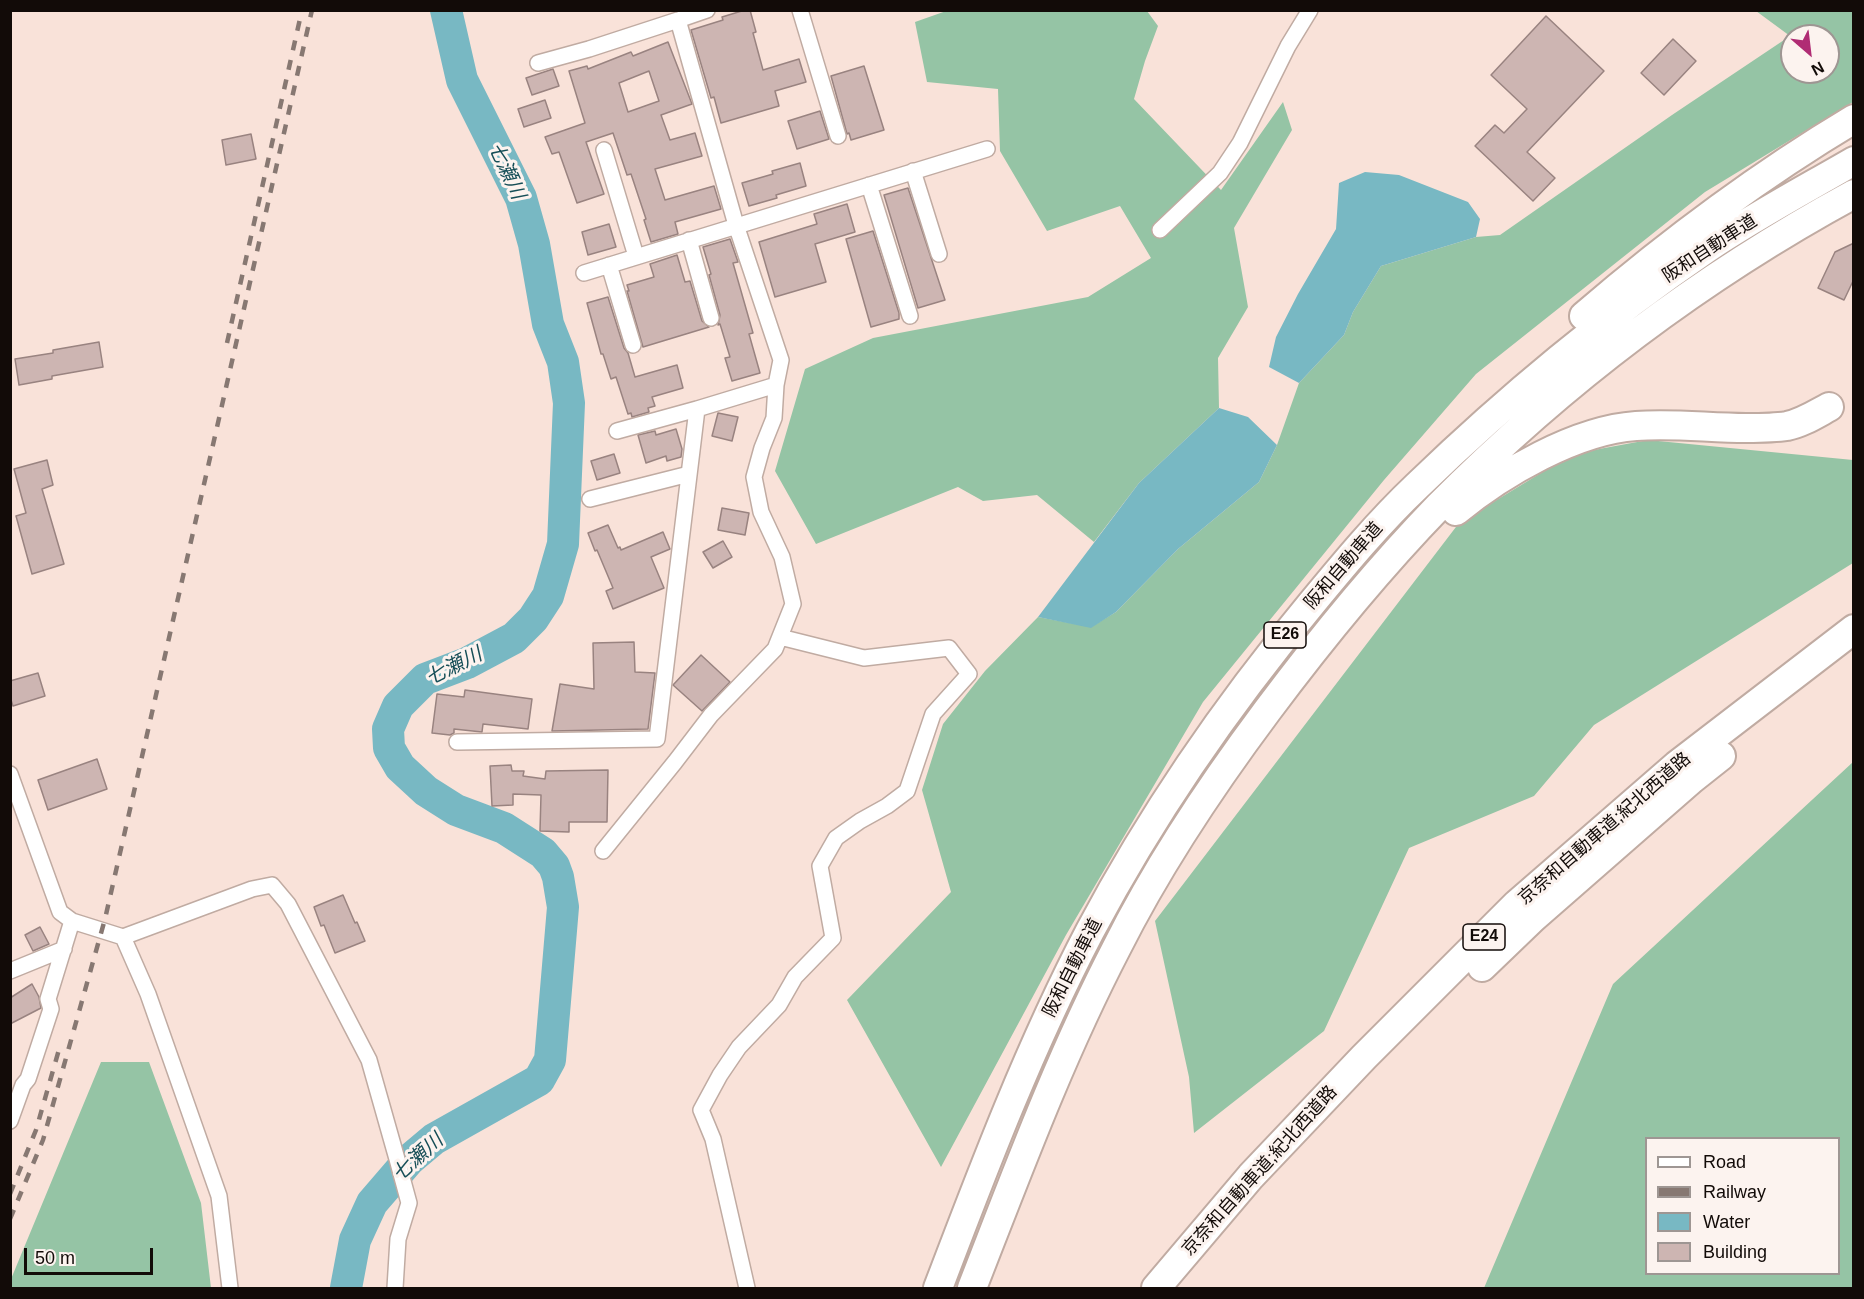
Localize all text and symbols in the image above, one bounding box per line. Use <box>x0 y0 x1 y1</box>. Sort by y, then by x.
north arrow <box>1780 24 1840 84</box>
text: N <box>1809 58 1827 79</box>
water label: 七瀬川 <box>482 139 530 203</box>
street label: 阪和自動車道 <box>1659 211 1761 287</box>
street label: 阪和自動車道 <box>1300 518 1388 614</box>
road number: E26 <box>1264 622 1306 648</box>
water label: 七瀬川 <box>422 643 486 691</box>
street label: 京奈和自動車道;紀北西道路 <box>1515 748 1695 910</box>
street label: 阪和自動車道 <box>1039 915 1107 1021</box>
road number: E24 <box>1463 924 1505 950</box>
street label: 京奈和自動車道;紀北西道路 <box>1178 1082 1342 1260</box>
water label: 七瀬川 <box>388 1129 448 1187</box>
legend <box>1645 1137 1840 1275</box>
text: Road <box>1703 1152 1746 1172</box>
text: Railway <box>1703 1182 1766 1202</box>
text: Water <box>1703 1212 1750 1232</box>
scale bar <box>27 1236 156 1274</box>
text: Building <box>1703 1242 1767 1262</box>
text: 50 m <box>35 1248 75 1268</box>

